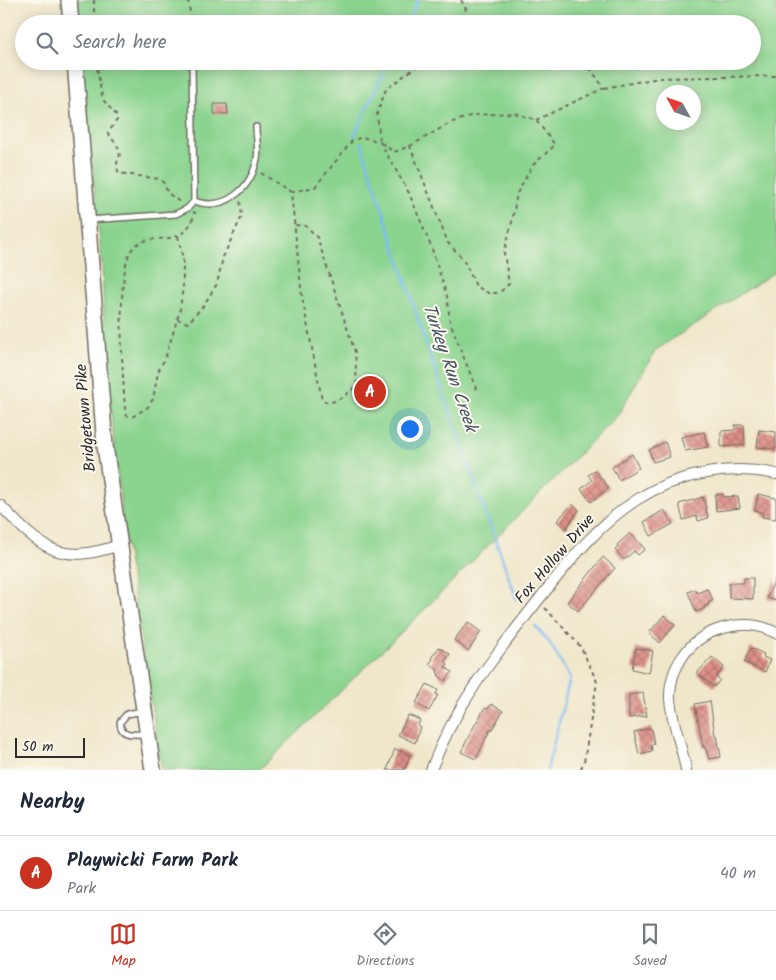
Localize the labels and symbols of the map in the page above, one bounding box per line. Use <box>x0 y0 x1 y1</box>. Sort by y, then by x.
north arrow <box>656 85 701 130</box>
water label: Turkey Run Creek <box>414 300 485 438</box>
street label: Bridgetown Pike <box>69 363 103 473</box>
pin: A <box>354 373 386 411</box>
your location <box>397 416 423 442</box>
street label: Fox Hollow Drive <box>509 508 601 610</box>
scale bar <box>15 735 85 758</box>

